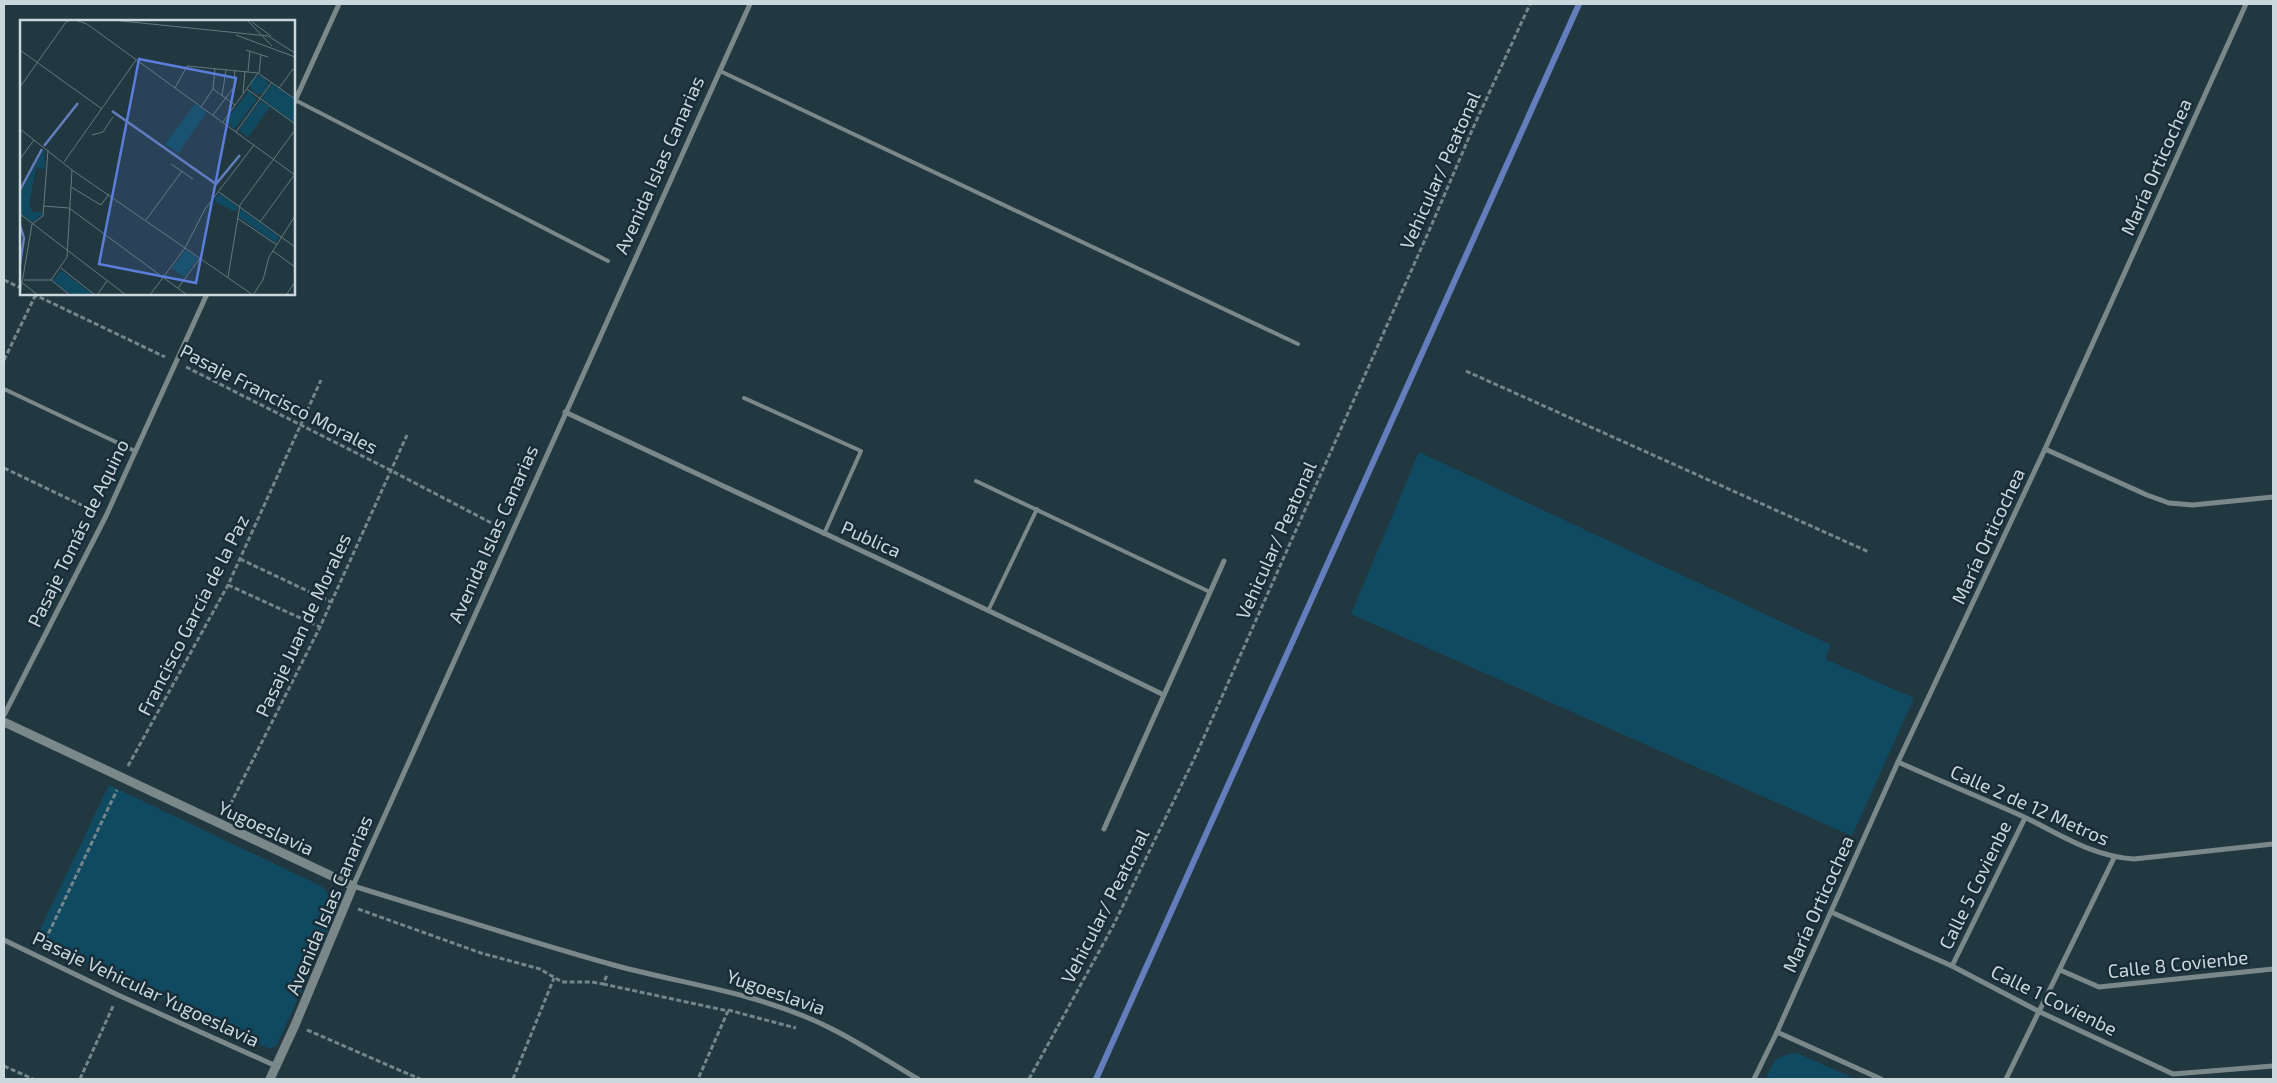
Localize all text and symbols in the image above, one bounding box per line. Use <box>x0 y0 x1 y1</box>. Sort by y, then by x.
inset map <box>20 20 295 295</box>
street label: Avenida Islas Canarias <box>609 72 708 257</box>
street label: Vehicular/ Peatonal <box>1394 87 1485 252</box>
street label: María Orticochea <box>2115 95 2196 239</box>
street label: Pasaje Francisco Morales <box>177 339 382 458</box>
street label: Pasaje Tomás de Aquino <box>22 435 133 630</box>
street label: Avenida Islas Canarias <box>443 441 542 626</box>
street label: Vehicular/ Peatonal <box>1230 457 1321 622</box>
street label: María Orticochea <box>1946 464 2029 607</box>
street label: Francisco García de la Paz <box>132 511 253 719</box>
street label: Publica <box>838 515 905 562</box>
street label: Pasaje Juan de Morales <box>250 529 355 720</box>
street label: Calle 2 de 12 Metros <box>1947 759 2113 850</box>
street label: Yugoeslavia <box>215 795 318 860</box>
street label: Avenida Islas Canarias <box>280 812 377 998</box>
street label: Calle 5 Covienbe <box>1934 817 2016 953</box>
street label: Vehicular/ Peatonal <box>1056 824 1154 987</box>
street label: María Orticochea <box>1777 832 1858 976</box>
street label: Pasaje Vehicular Yugoeslavia <box>29 926 263 1051</box>
street label: Calle 8 Covienbe <box>2106 945 2249 982</box>
street label: Calle 1 Covienbe <box>1987 959 2121 1040</box>
street label: Yugoeslavia <box>724 964 829 1019</box>

